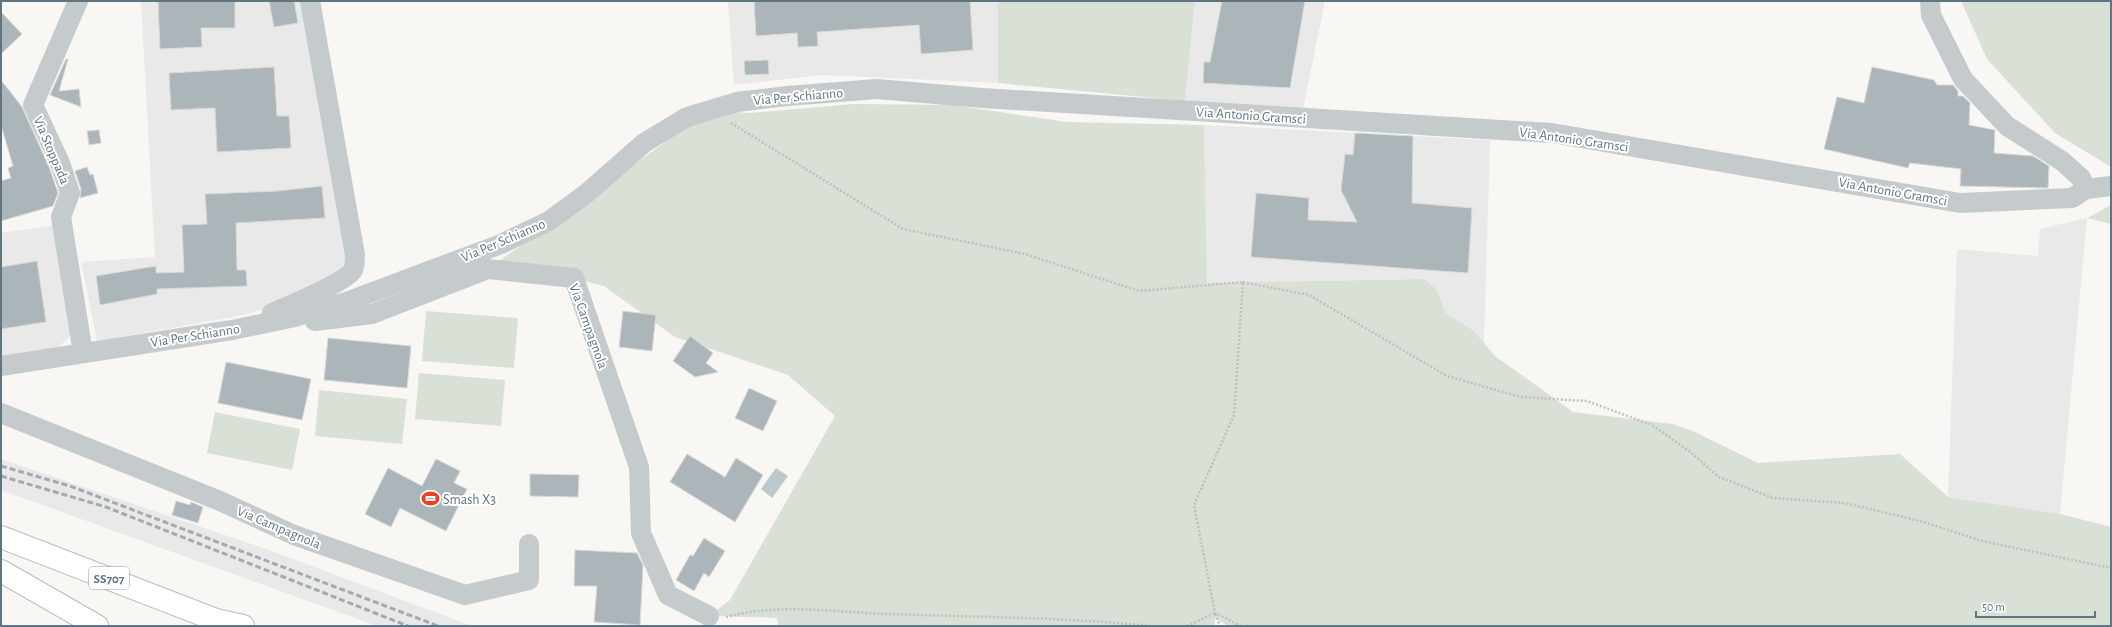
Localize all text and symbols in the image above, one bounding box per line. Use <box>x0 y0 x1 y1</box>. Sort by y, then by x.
street label: Via Per Schianno <box>753 86 844 108</box>
street label: Via Antonio Gramsci <box>1196 105 1306 127</box>
street label: Via Stoppada <box>31 114 72 187</box>
street label: Via Antonio Gramsci <box>1518 125 1629 155</box>
street label: Via Antonio Gramsci <box>1837 176 1948 208</box>
street label: Via Per Schianno <box>459 217 548 265</box>
street label: Via Campagnola <box>566 282 610 371</box>
street label: Via Per Schianno <box>150 322 241 350</box>
sports icon: Smash X3 <box>420 489 440 509</box>
place label: Smash X3 <box>443 493 496 507</box>
street label: Via Campagnola <box>235 504 323 552</box>
road number: SS707 <box>89 567 129 589</box>
scale bar <box>1976 593 2095 619</box>
text: 50 m <box>1982 601 2005 613</box>

